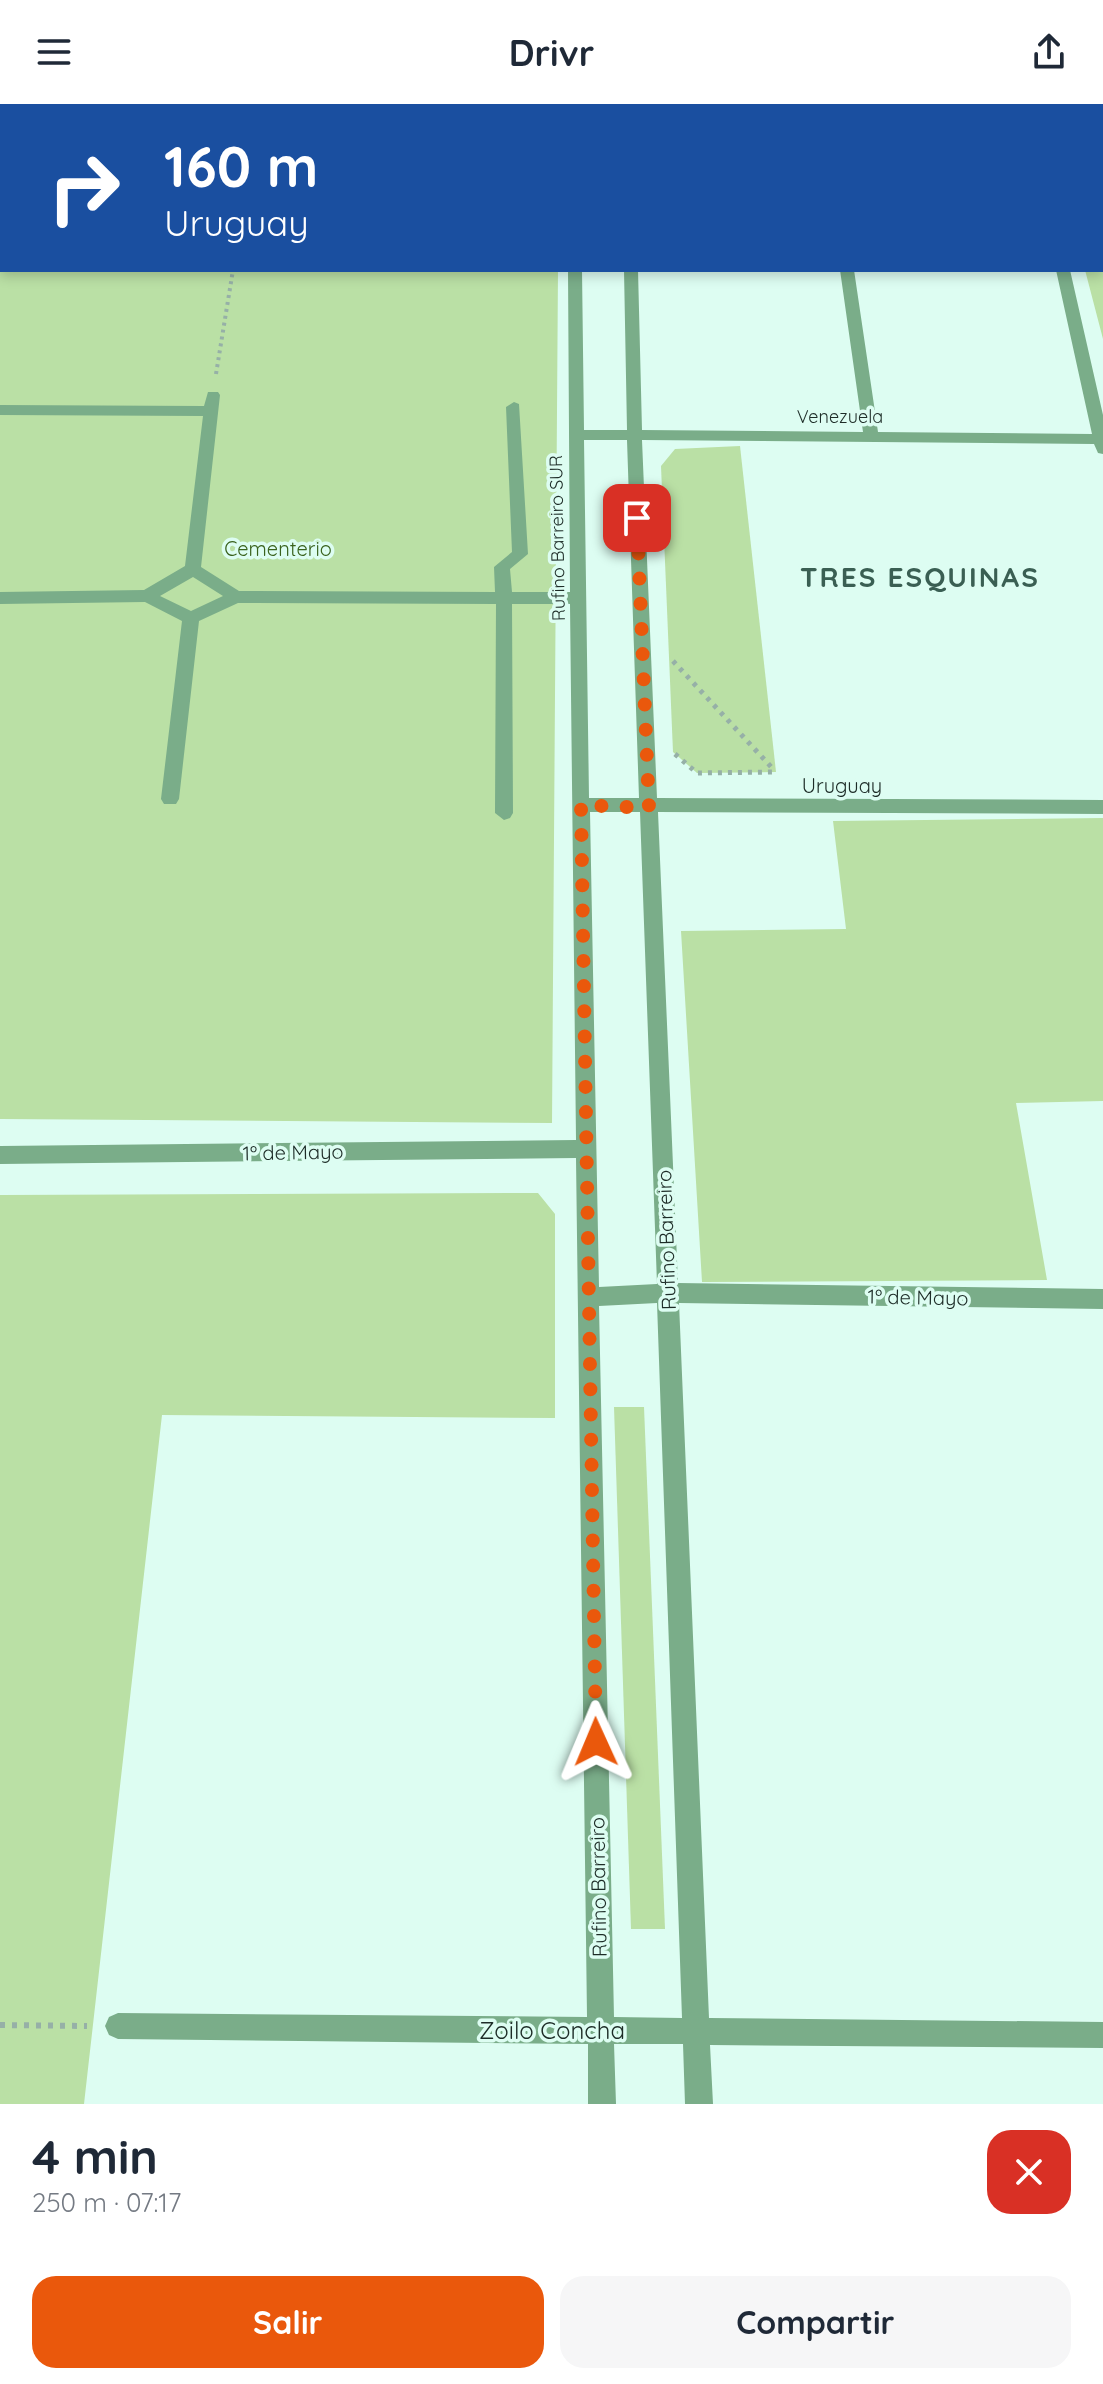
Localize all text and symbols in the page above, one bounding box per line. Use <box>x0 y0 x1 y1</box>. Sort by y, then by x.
icon: menu <box>32 30 76 74</box>
text: Drivr <box>509 30 594 75</box>
icon: share <box>1027 30 1071 74</box>
text: 160 m <box>164 131 318 201</box>
icon: right <box>32 136 136 240</box>
text: Uruguay <box>164 200 309 245</box>
street label: Venezuela <box>797 405 883 428</box>
street label: Rufino Barreiro SUR <box>544 455 570 621</box>
pin <box>603 484 671 552</box>
icon: arrive <box>615 496 659 540</box>
park label: Cementerio <box>224 536 332 561</box>
district label: TRES ESQUINAS <box>800 559 1040 594</box>
street label: Uruguay <box>802 773 882 798</box>
street label: 1º de Mayo <box>242 1139 344 1165</box>
street label: Rufino Barreiro <box>651 1170 681 1310</box>
street label: 1º de Mayo <box>867 1284 969 1310</box>
position arrow <box>554 1700 638 1784</box>
street label: Rufino Barreiro <box>584 1817 612 1957</box>
street label: Zoilo Concha <box>479 2015 625 2045</box>
text: 4 min <box>32 2126 158 2186</box>
button: close <box>987 2130 1071 2214</box>
text: 250 m · 07:17 <box>32 2186 181 2219</box>
button: Salir <box>32 2276 544 2368</box>
button: Compartir <box>560 2276 1071 2368</box>

